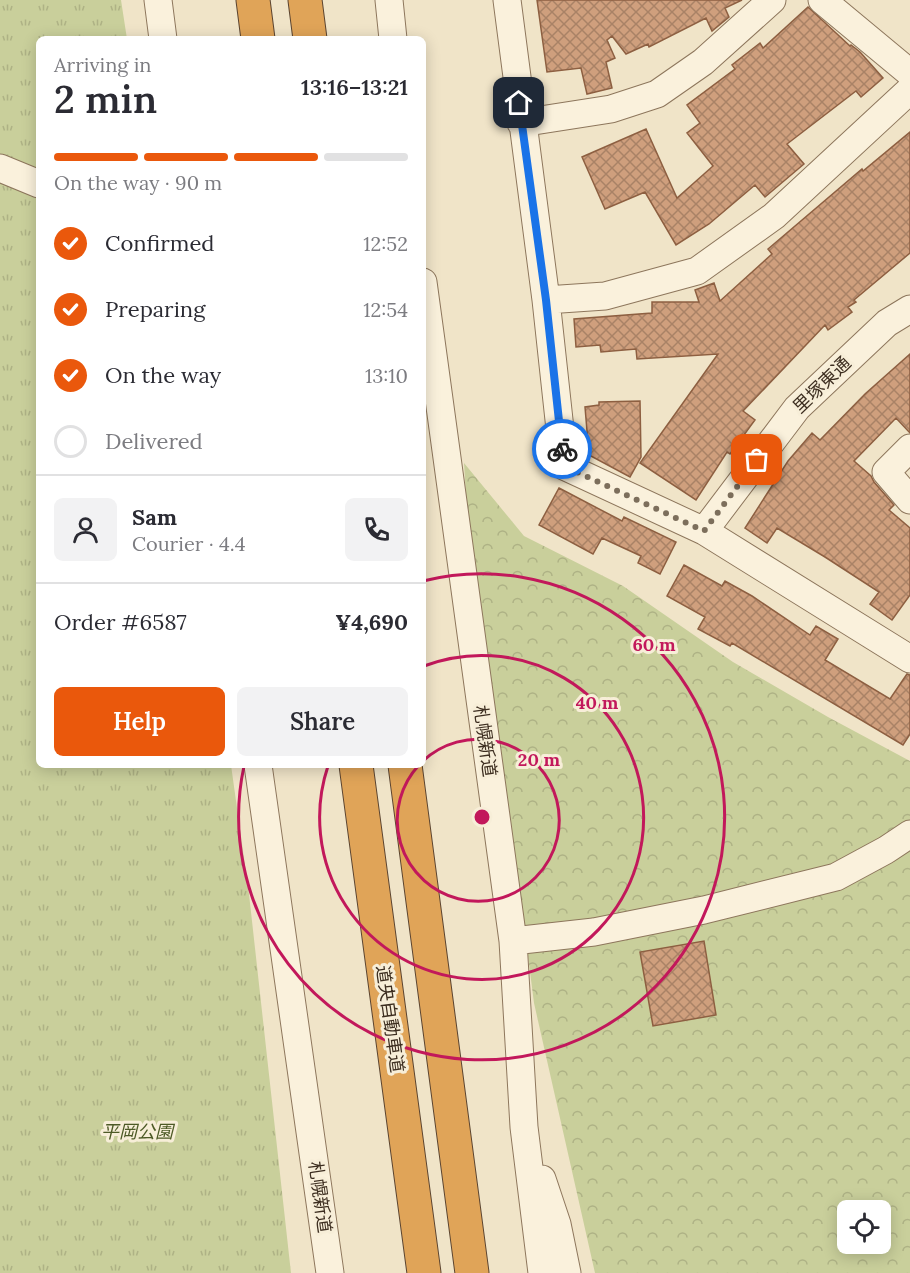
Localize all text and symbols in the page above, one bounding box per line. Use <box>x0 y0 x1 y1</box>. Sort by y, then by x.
text: Arriving in <box>54 52 151 77</box>
text: 13:16–13:21 <box>301 73 408 101</box>
text: 2 min <box>54 74 157 124</box>
pin <box>493 77 544 128</box>
icon: home <box>502 86 535 119</box>
text: On the way · 90 m <box>54 170 222 195</box>
icon: check <box>54 227 87 260</box>
text: Confirmed <box>105 229 214 257</box>
text: 12:52 <box>363 231 408 256</box>
icon: check <box>54 293 87 326</box>
text: Preparing <box>105 295 205 323</box>
text: 12:54 <box>363 297 408 322</box>
street label: 里塚東通 <box>788 351 856 418</box>
icon: check <box>54 359 87 392</box>
text: On the way <box>105 361 221 389</box>
text: 13:10 <box>365 363 408 388</box>
courier <box>532 419 592 479</box>
text: Delivered <box>105 427 203 455</box>
icon: bike <box>546 433 579 466</box>
pin <box>731 434 782 485</box>
icon: bag <box>740 443 773 476</box>
button: person <box>54 498 117 561</box>
button: phone <box>345 498 408 561</box>
text: Sam <box>132 503 177 531</box>
text: Courier · 4.4 <box>132 531 246 556</box>
text: Order #6587 <box>54 608 187 636</box>
text: ¥4,690 <box>335 608 408 636</box>
text: 60 m <box>632 633 676 656</box>
button: Help <box>54 687 225 756</box>
button: Share <box>237 687 408 756</box>
text: 40 m <box>576 691 619 714</box>
street label: 札幌新道 <box>469 704 502 778</box>
text: 20 m <box>518 748 561 771</box>
centre of rings <box>472 807 492 827</box>
street label: 道央自動車道 <box>372 964 409 1074</box>
park label: 平岡公園 <box>101 1120 176 1143</box>
street label: 札幌新道 <box>304 1160 337 1234</box>
map controls <box>837 1200 891 1254</box>
button: locate <box>837 1200 891 1254</box>

